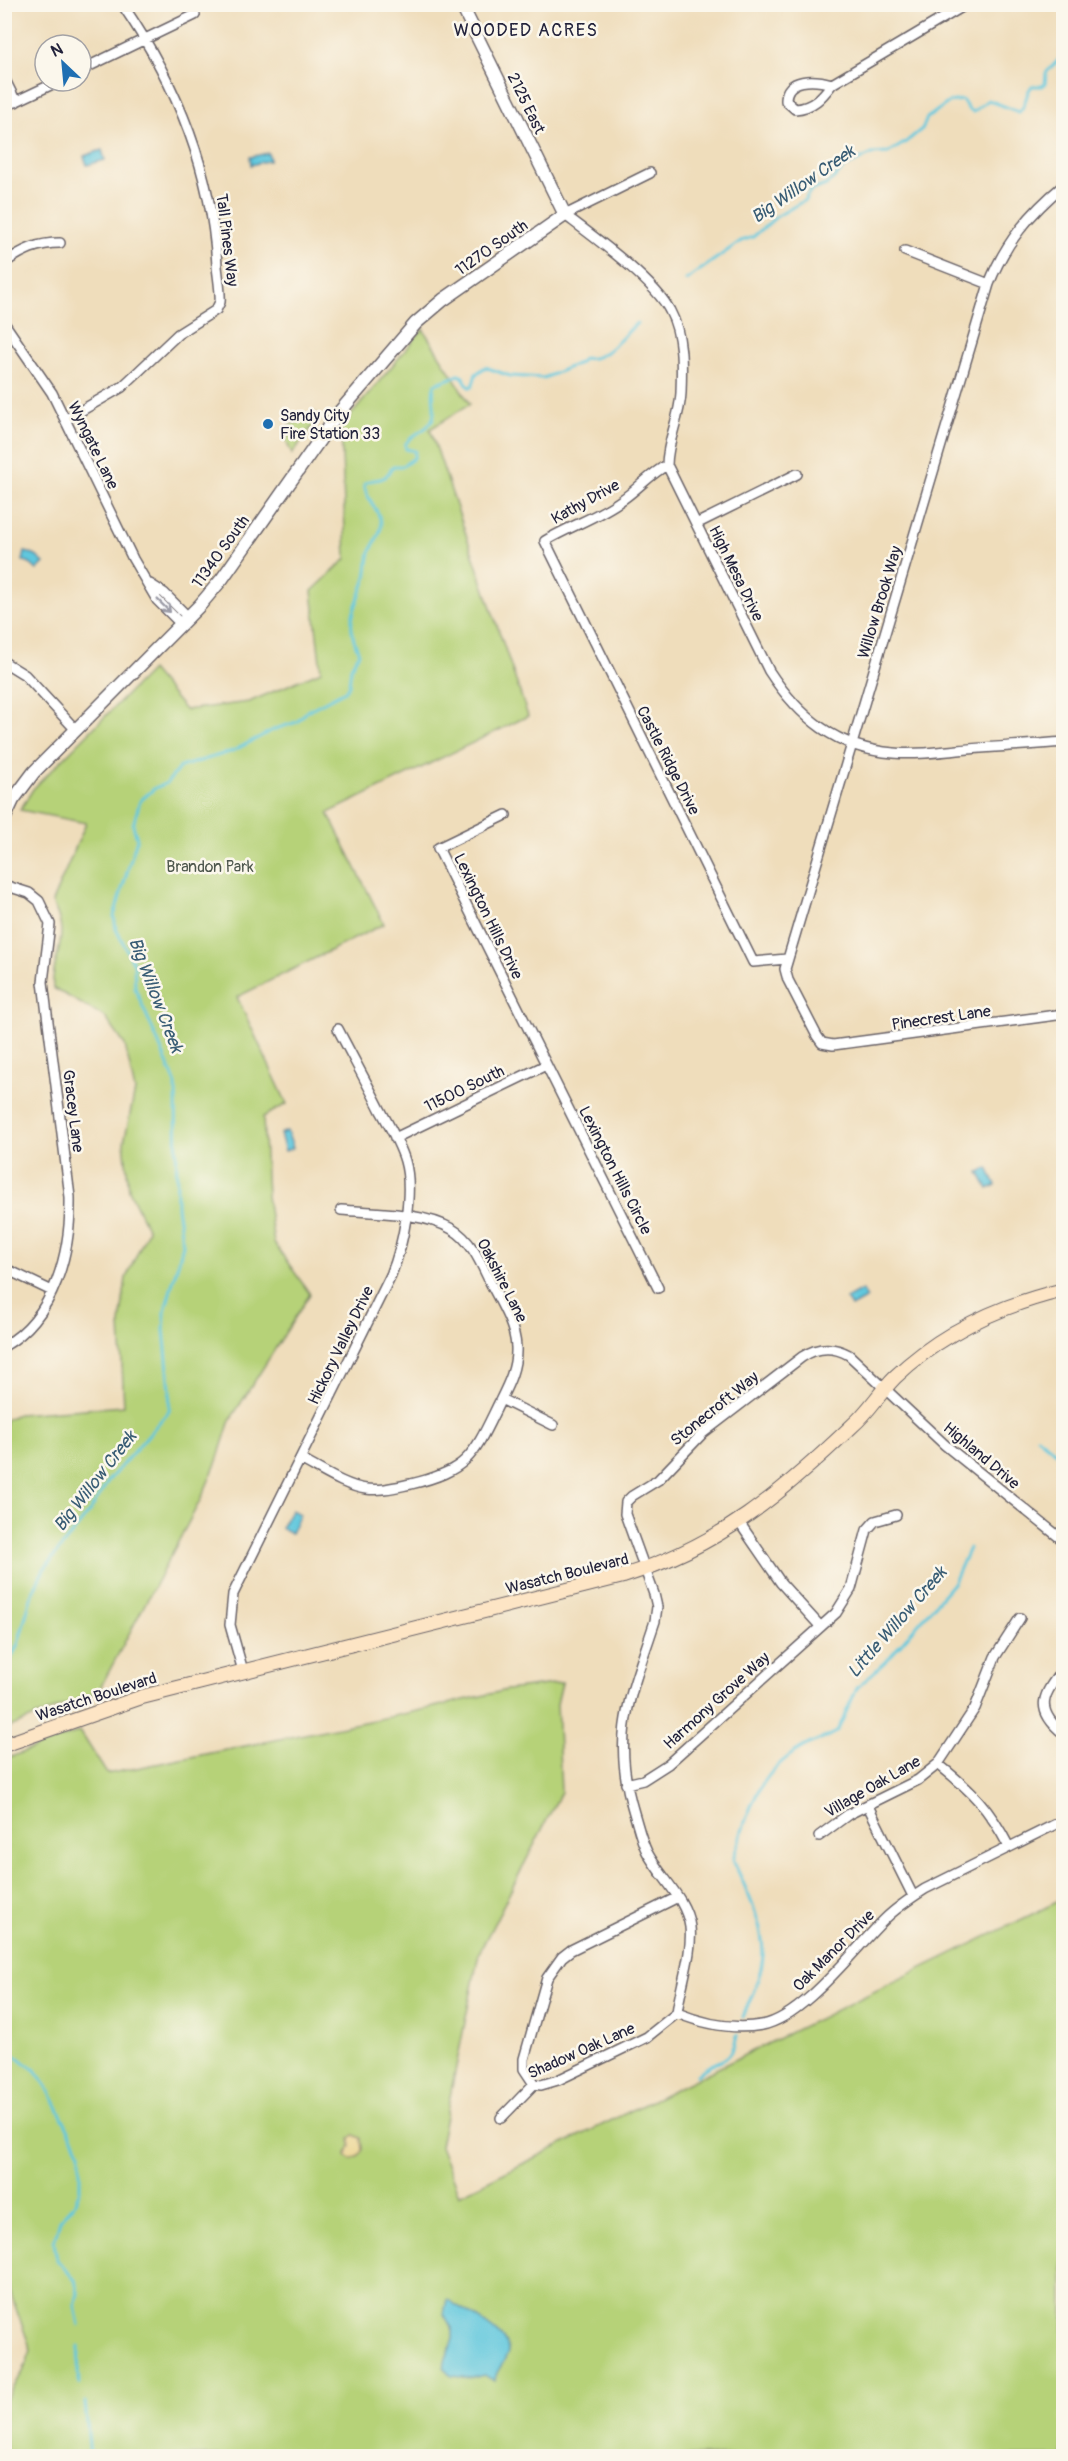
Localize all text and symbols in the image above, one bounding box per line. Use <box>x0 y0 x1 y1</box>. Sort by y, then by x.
district label: WOODED ACRES <box>453 19 599 42</box>
north arrow <box>33 33 93 93</box>
text: N <box>48 39 66 62</box>
street label: 2125 East <box>503 70 550 138</box>
water label: Big Willow Creek <box>747 139 861 229</box>
street label: Tall Pines Way <box>211 193 243 288</box>
street label: 11270 South <box>451 215 532 280</box>
street label: Wyngate Lane <box>63 398 123 493</box>
place label: Sandy City Fire Station 33 <box>280 406 380 444</box>
marker: Sandy City Fire Station 33 <box>261 417 275 431</box>
street label: Kathy Drive <box>548 475 623 529</box>
street label: 11340 South <box>188 511 254 592</box>
street label: High Mesa Drive <box>704 522 768 625</box>
street label: Willow Brook Way <box>853 543 907 661</box>
one-way arrow <box>157 599 171 614</box>
street label: Castle Ridge Drive <box>632 703 704 818</box>
street label: Lexington Hills Drive <box>449 850 527 983</box>
park label: Brandon Park <box>166 857 254 877</box>
water label: Big Willow Creek <box>123 934 189 1057</box>
street label: Pinecrest Lane <box>890 1001 992 1035</box>
street label: 11500 South <box>421 1061 508 1117</box>
street label: Gracey Lane <box>58 1069 88 1154</box>
street label: Lexington Hills Circle <box>574 1103 656 1238</box>
street label: Oakshire Lane <box>472 1235 532 1326</box>
street label: Hickory Valley Drive <box>304 1283 378 1408</box>
street label: Stonecroft Way <box>667 1367 763 1450</box>
street label: Highland Drive <box>939 1418 1024 1494</box>
water label: Big Willow Creek <box>49 1425 143 1536</box>
street label: Wasatch Boulevard <box>504 1549 631 1599</box>
water label: Little Willow Creek <box>843 1561 953 1683</box>
street label: Harmony Grove Way <box>659 1648 774 1754</box>
street label: Wasatch Boulevard <box>33 1668 159 1726</box>
street label: Village Oak Lane <box>821 1751 924 1822</box>
street label: Oak Manor Drive <box>789 1906 879 1996</box>
street label: Shadow Oak Lane <box>525 2018 638 2083</box>

